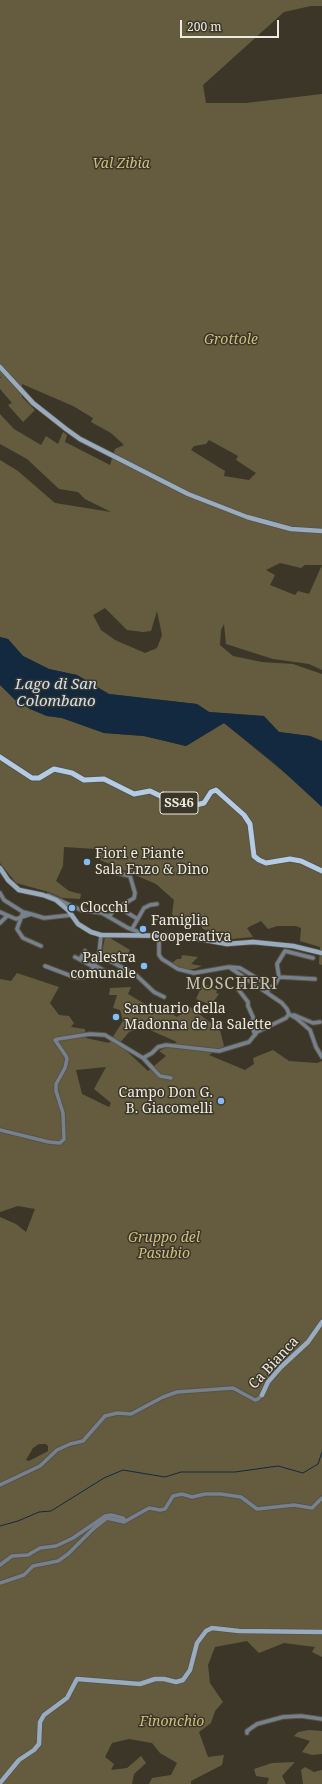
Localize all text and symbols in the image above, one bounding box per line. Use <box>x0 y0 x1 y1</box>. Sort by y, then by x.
scale bar <box>182 12 281 38</box>
text: 200 m <box>187 18 222 35</box>
park label: Val Zibia <box>92 156 150 172</box>
park label: Grottole <box>204 332 258 348</box>
water label: Lago di San Colombano <box>15 676 97 711</box>
road number: SS46 <box>160 792 198 814</box>
place label: Fiori e Piante Sala Enzo & Dino <box>95 846 209 878</box>
marker: Fiori e Piante Sala Enzo & Dino <box>82 857 92 867</box>
place label: Clocchi <box>80 900 128 916</box>
marker: Clocchi <box>67 903 77 913</box>
place label: Famiglia Cooperativa <box>151 913 231 946</box>
marker: Famiglia Cooperativa <box>138 924 148 934</box>
place label: Palestra comunale <box>70 950 136 982</box>
marker: Palestra comunale <box>139 961 149 971</box>
district label: MOSCHERI <box>186 974 278 994</box>
place label: Santuario della Madonna de la Salette <box>124 1001 272 1034</box>
marker: Santuario della Madonna de la Salette <box>111 1012 121 1022</box>
place label: Campo Don G. B. Giacomelli <box>119 1085 213 1118</box>
marker: Campo Don G. B. Giacomelli <box>216 1096 226 1106</box>
park label: Gruppo del Pasubio <box>128 1230 200 1262</box>
street label: Ca Bianca <box>246 1333 302 1393</box>
park label: Finonchio <box>140 1714 204 1730</box>

